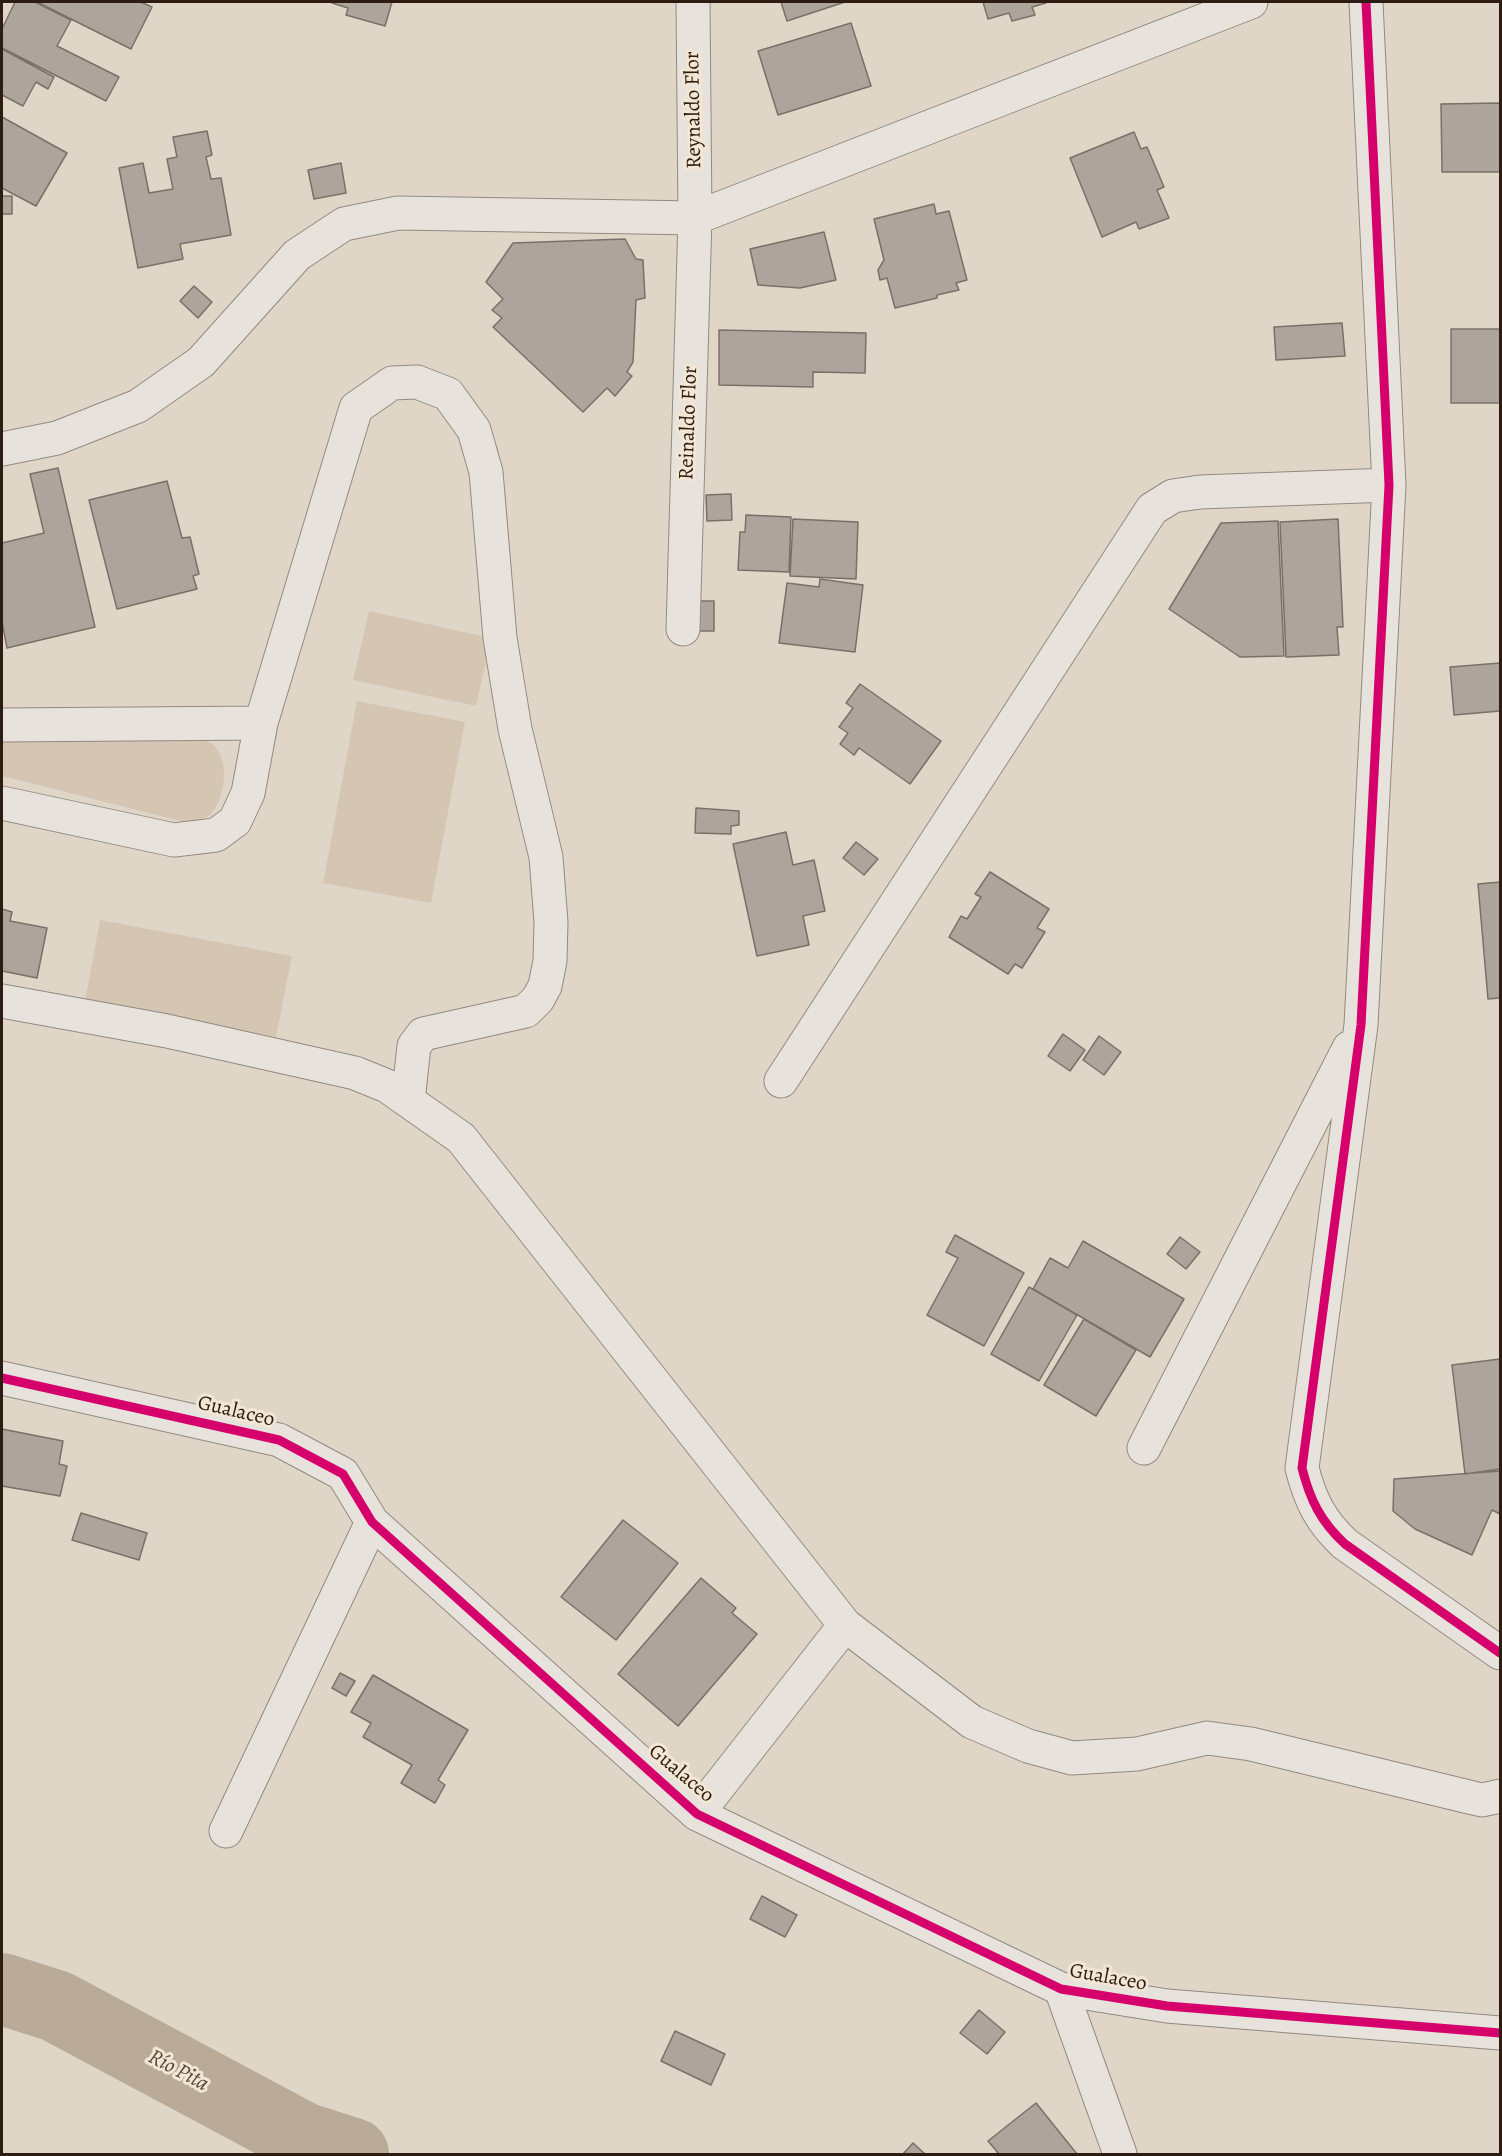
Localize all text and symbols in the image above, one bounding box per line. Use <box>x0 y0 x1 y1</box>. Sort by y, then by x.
street label: Reynaldo Flor <box>680 51 708 169</box>
street label: Reinaldo Flor <box>674 365 704 481</box>
street label: Gualaceo <box>195 1391 277 1433</box>
street label: Gualaceo <box>643 1739 719 1809</box>
street label: Gualaceo <box>1067 1959 1149 1997</box>
water label: Río Pita <box>143 2044 213 2098</box>

